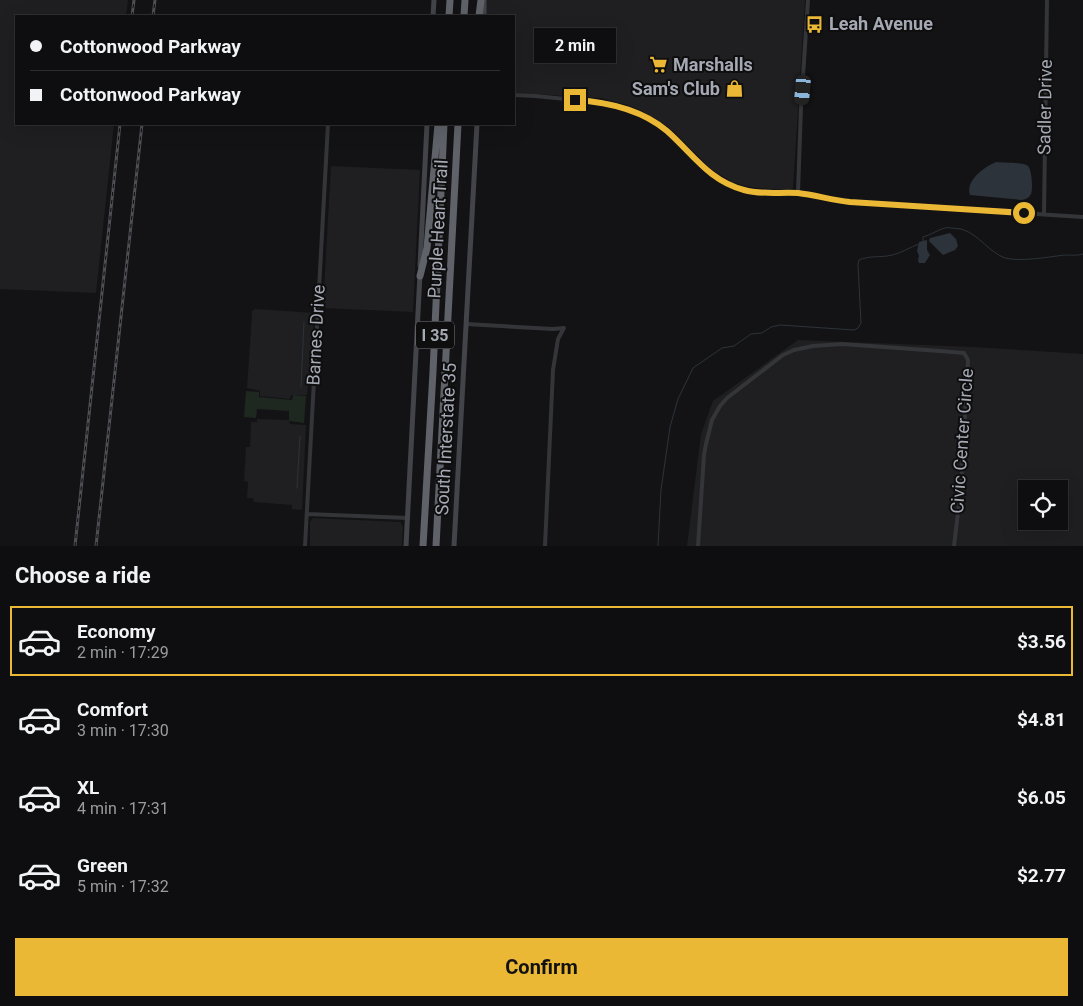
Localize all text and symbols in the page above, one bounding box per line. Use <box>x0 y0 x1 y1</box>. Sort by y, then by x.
place label: Leah Avenue <box>829 13 933 34</box>
bus stop icon: Leah Avenue <box>805 14 825 34</box>
callout: 2 min <box>534 28 616 62</box>
text: Cottonwood Parkway <box>60 35 241 58</box>
text: 2 min <box>555 36 595 55</box>
place label: Marshalls <box>673 54 753 75</box>
supermarket icon: Marshalls <box>649 55 669 75</box>
street label: Sadler Drive <box>1033 59 1056 155</box>
car <box>794 74 811 106</box>
place label: Sam's Club <box>632 78 720 99</box>
shop icon: Sam's Club <box>724 79 744 99</box>
text: Cottonwood Parkway <box>60 83 241 106</box>
route end <box>564 89 586 111</box>
street label: Purple Heart Trail <box>423 159 452 299</box>
route start <box>1013 202 1035 224</box>
street label: Barnes Drive <box>302 284 329 386</box>
road number: I 35 <box>416 322 454 348</box>
street label: South Interstate 35 <box>431 362 460 516</box>
street label: Civic Center Circle <box>946 368 977 514</box>
map controls <box>1018 480 1068 530</box>
button: locate <box>1018 480 1068 530</box>
text: Choose a ride <box>15 563 151 588</box>
icon: car <box>17 619 62 664</box>
text: Economy <box>77 620 156 643</box>
text: $3.56 <box>1017 630 1066 653</box>
text: 2 min · 17:29 <box>77 643 169 662</box>
icon: car <box>17 697 62 742</box>
text: Comfort <box>77 698 148 721</box>
text: $4.81 <box>1017 708 1066 731</box>
text: 3 min · 17:30 <box>77 721 169 740</box>
icon: car <box>17 775 62 820</box>
text: XL <box>77 776 99 799</box>
text: $6.05 <box>1017 786 1066 809</box>
text: 4 min · 17:31 <box>77 799 169 818</box>
icon: car <box>17 853 62 898</box>
text: Green <box>77 854 128 877</box>
text: $2.77 <box>1017 864 1066 887</box>
text: 5 min · 17:32 <box>77 877 169 896</box>
button: Confirm <box>15 938 1068 996</box>

